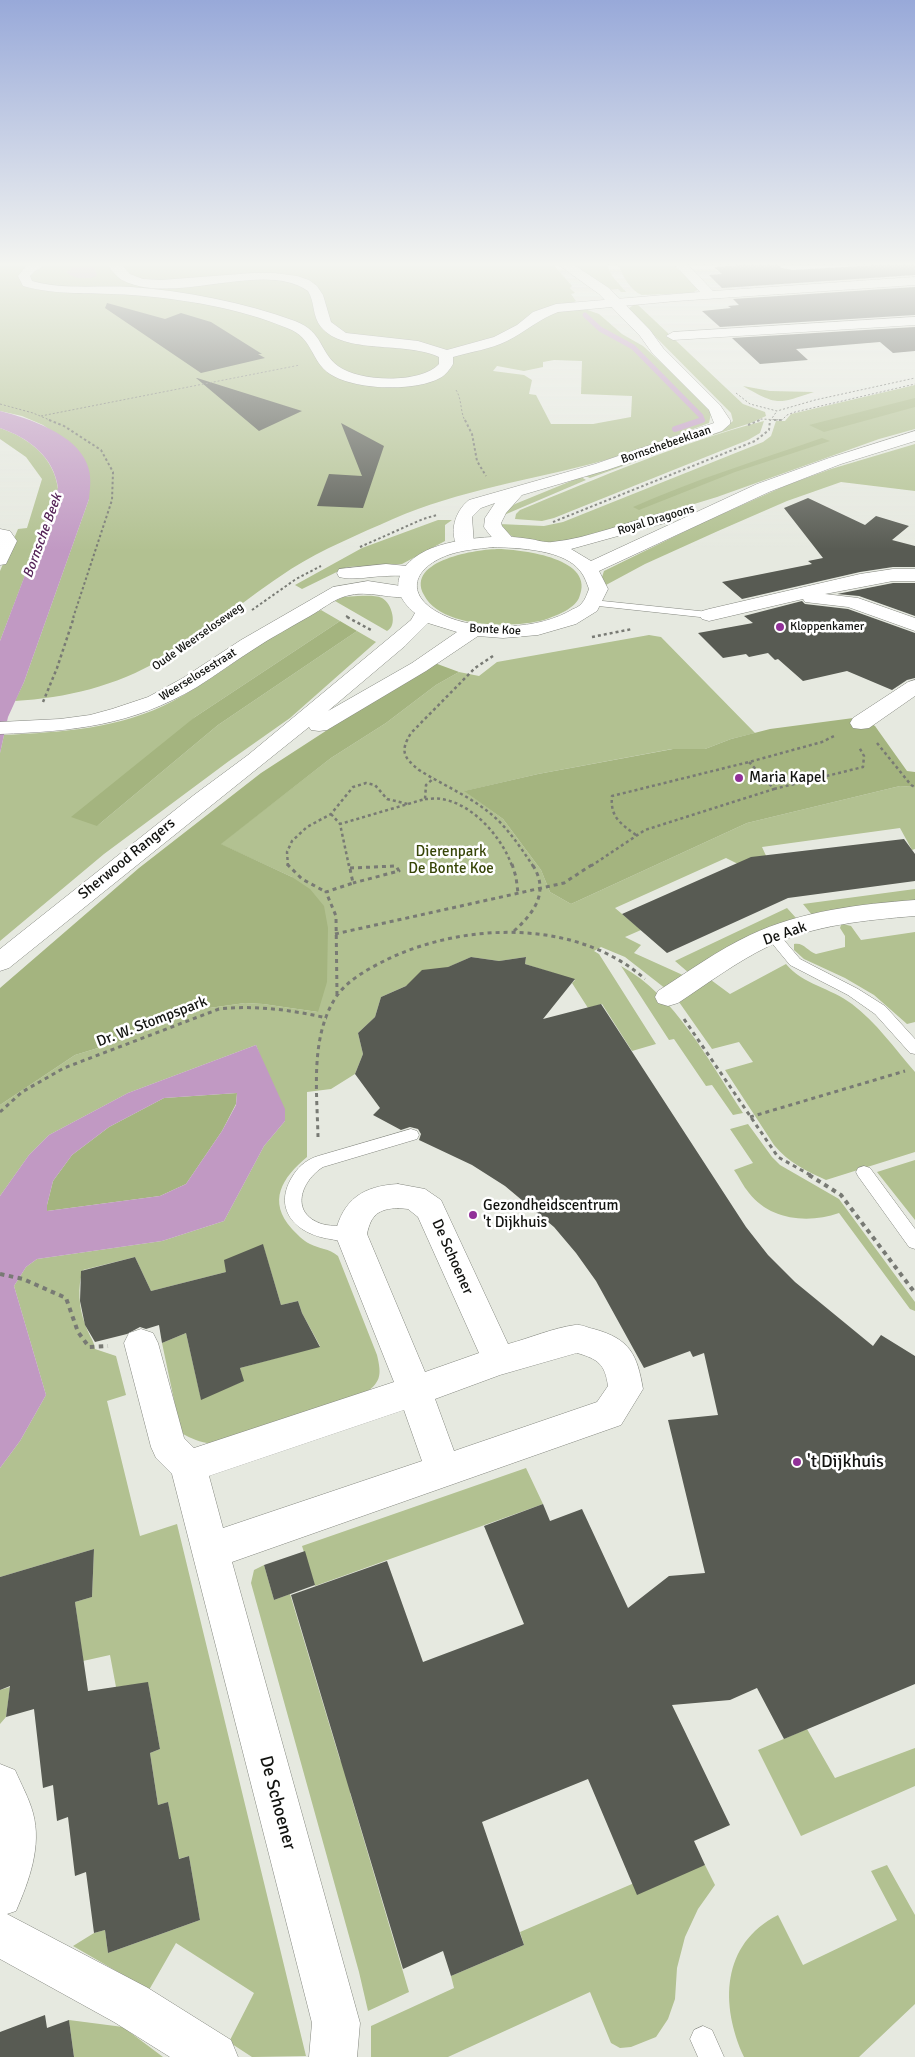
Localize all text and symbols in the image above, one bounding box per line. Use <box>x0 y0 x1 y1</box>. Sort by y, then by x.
street label: Bornschebeeklaan <box>619 423 713 467</box>
water label: Bornsche Beek <box>20 492 66 580</box>
street label: Royal Dragoons <box>616 501 696 539</box>
street label: Oude Weerseloseweg <box>149 600 247 674</box>
place label: Kloppenkamer <box>790 620 864 634</box>
street label: Bonte Koe <box>469 621 521 639</box>
marker: Kloppenkamer <box>774 621 786 633</box>
street label: Weerselosestraat <box>157 645 239 705</box>
place label: Maria Kapel <box>749 769 826 787</box>
marker: Maria Kapel <box>733 772 745 784</box>
street label: Sherwood Rangers <box>75 814 179 904</box>
park label: Dierenpark De Bonte Koe <box>408 843 494 878</box>
street label: De Aak <box>761 918 809 950</box>
street label: Dr. W. Stompspark <box>94 993 210 1051</box>
place label: Gezondheidscentrum 't Dijkhuis <box>483 1197 618 1232</box>
marker: Gezondheidscentrum 't Dijkhuis <box>467 1209 479 1221</box>
street label: De Schoener <box>427 1217 477 1297</box>
place label: 't Dijkhuis <box>807 1451 884 1473</box>
marker: 't Dijkhuis <box>791 1456 803 1468</box>
street label: De Schoener <box>254 1753 300 1853</box>

